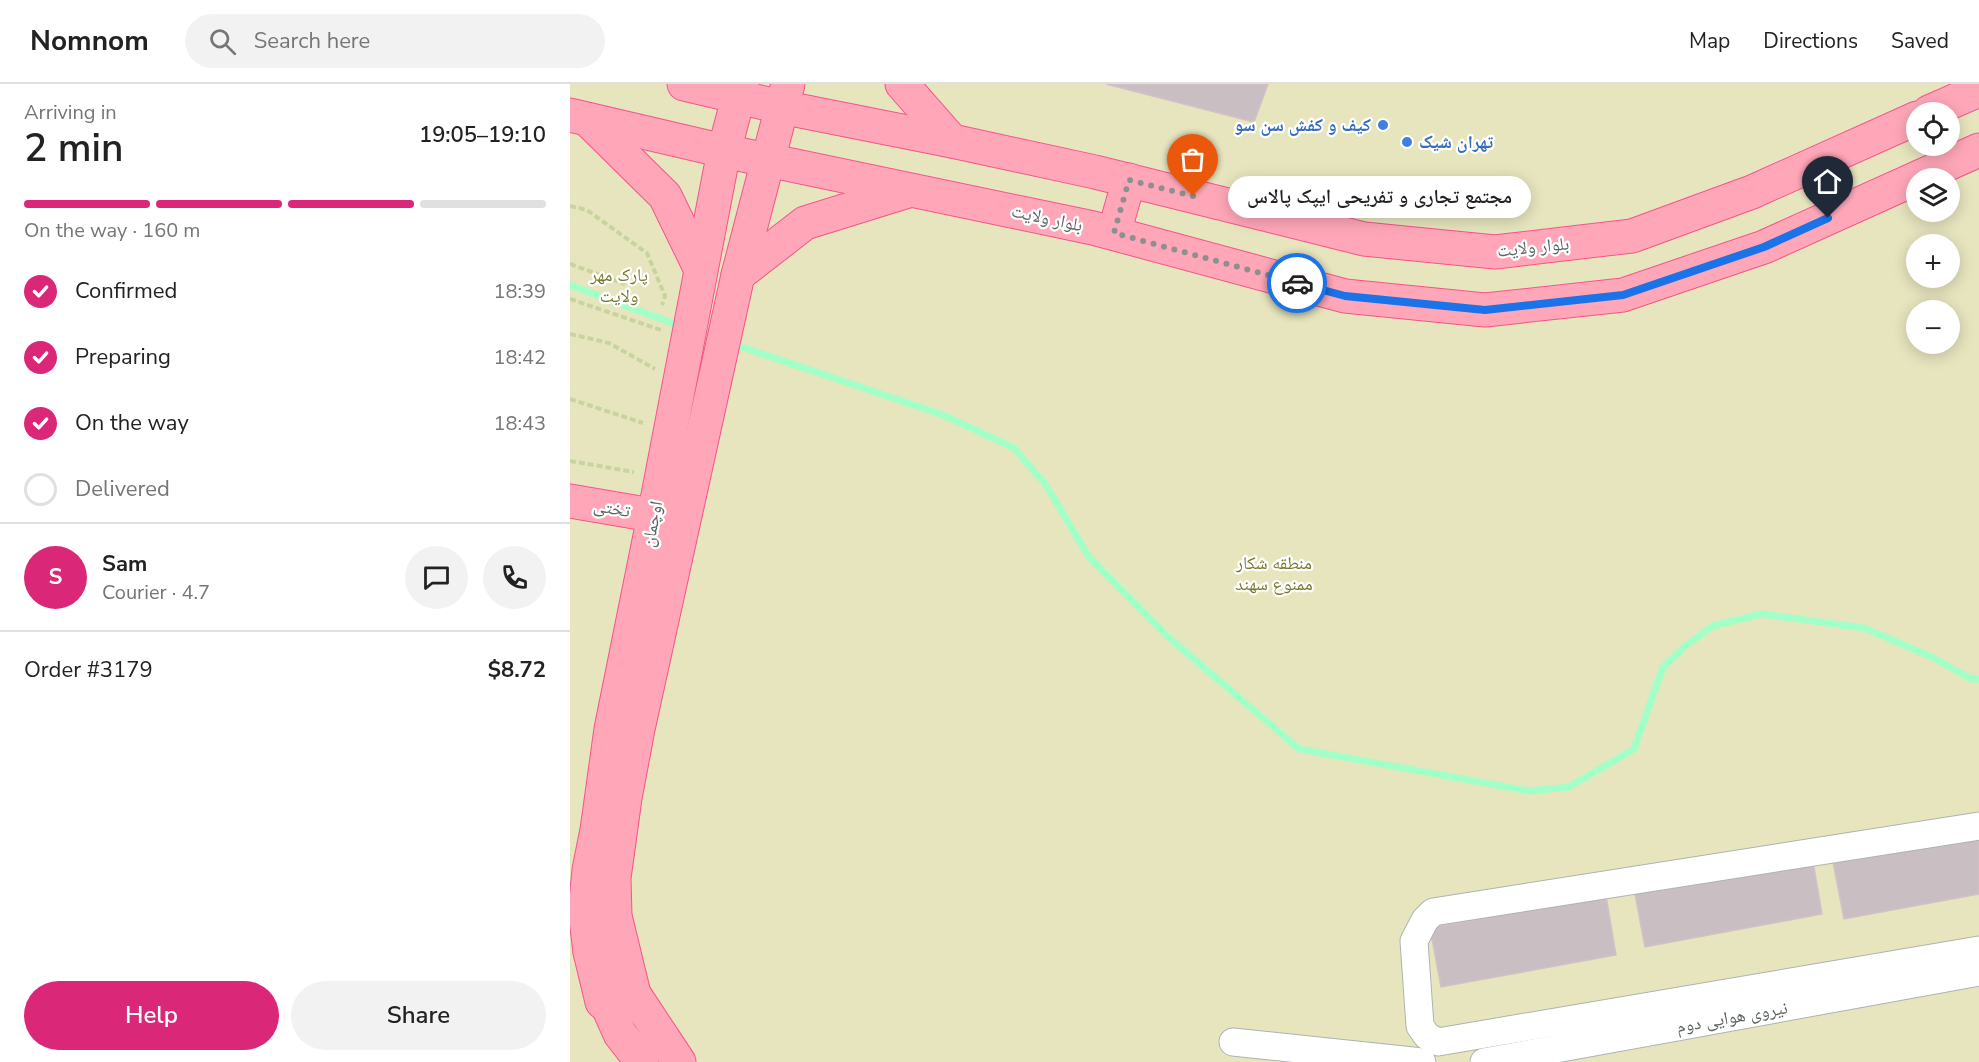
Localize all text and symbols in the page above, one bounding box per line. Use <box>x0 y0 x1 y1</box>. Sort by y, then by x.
search box <box>185 14 605 68</box>
text: Nomnom <box>30 22 149 60</box>
icon: search <box>206 25 239 58</box>
text: Search here <box>254 26 370 56</box>
text: Map <box>1689 27 1730 55</box>
text: Directions <box>1763 27 1858 55</box>
text: Saved <box>1891 27 1949 55</box>
text: Arriving in <box>24 99 117 126</box>
map controls <box>1906 102 1960 354</box>
button: locate <box>1906 102 1960 156</box>
place label: کیف و کفش سن سو <box>1234 113 1371 137</box>
marker: کیف و کفش سن سو <box>1376 118 1390 132</box>
text: 19:05–19:10 <box>419 120 546 150</box>
text: 2 min <box>24 122 123 175</box>
place label: تهران شیک <box>1419 130 1493 154</box>
pin <box>1167 134 1218 196</box>
marker: تهران شیک <box>1400 135 1414 149</box>
icon: bag <box>1176 143 1209 176</box>
pin <box>1802 156 1853 218</box>
icon: home <box>1811 165 1844 198</box>
button: layers <box>1906 168 1960 222</box>
callout: مجتمع تجاری و تفریحی ایپک پالاس <box>1229 175 1532 217</box>
text: مجتمع تجاری و تفریحی ایپک پالاس <box>1247 183 1512 210</box>
street label: بلوار ولایت <box>1009 199 1085 237</box>
text: On the way · 160 m <box>24 217 200 244</box>
street label: بلوار ولایت <box>1496 231 1570 263</box>
button: + <box>1906 234 1960 288</box>
courier <box>1267 253 1327 313</box>
park label: پارک مهر ولایت <box>589 263 648 308</box>
icon: car <box>1281 267 1314 300</box>
icon: check <box>24 275 57 308</box>
text: Confirmed <box>75 276 177 306</box>
text: 18:39 <box>493 278 546 305</box>
button: − <box>1906 300 1960 354</box>
icon: check <box>24 341 57 374</box>
text: Preparing <box>75 342 171 372</box>
text: 18:42 <box>493 344 546 371</box>
icon: check <box>24 407 57 440</box>
text: On the way <box>75 408 189 438</box>
text: 18:43 <box>493 410 546 437</box>
text: Delivered <box>75 474 170 504</box>
street label: تختی <box>592 493 632 523</box>
street label: اوچمان <box>636 499 668 549</box>
button: chat <box>405 546 468 609</box>
button: phone <box>483 546 546 609</box>
text: Sam <box>102 549 147 579</box>
park label: منطقه شکار ممنوع سهند <box>1235 551 1313 596</box>
text: S <box>49 562 62 592</box>
text: Courier · 4.7 <box>102 579 210 606</box>
text: Order #3179 <box>24 655 153 685</box>
text: $8.72 <box>488 655 546 685</box>
button: Help <box>24 981 279 1050</box>
button: Share <box>291 981 546 1050</box>
street label: نیروی هوایی دوم <box>1674 995 1790 1039</box>

